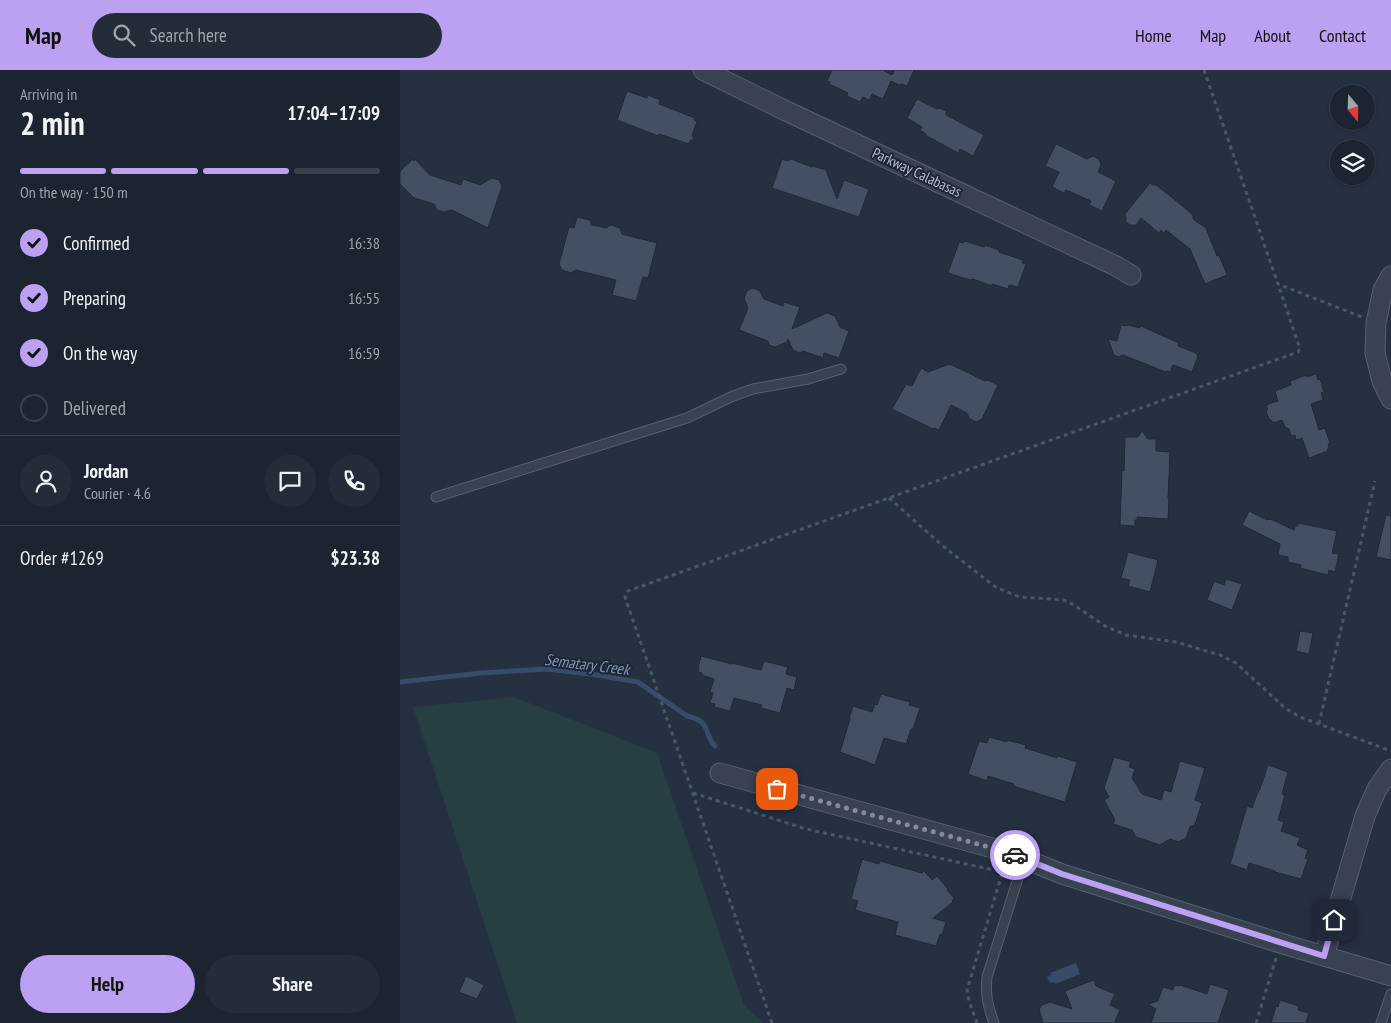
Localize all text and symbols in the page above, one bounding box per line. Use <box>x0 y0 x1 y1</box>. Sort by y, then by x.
search box <box>92 13 442 58</box>
text: Map <box>25 20 62 51</box>
icon: search <box>110 21 138 49</box>
text: Search here <box>150 23 227 47</box>
text: Home <box>1135 24 1172 47</box>
text: Map <box>1200 24 1226 47</box>
text: About <box>1254 24 1291 47</box>
text: Contact <box>1319 24 1366 47</box>
text: Arriving in <box>20 84 77 104</box>
north arrow <box>1330 85 1375 130</box>
map controls <box>1330 85 1375 185</box>
text: 17:04–17:09 <box>287 101 380 125</box>
text: 2 min <box>20 102 85 144</box>
button: layers <box>1330 140 1375 185</box>
street label: Parkway Calabasas <box>869 143 965 201</box>
text: On the way · 150 m <box>20 182 128 202</box>
icon: check <box>20 229 48 257</box>
text: Confirmed <box>63 231 130 255</box>
text: 16:38 <box>348 233 380 253</box>
icon: check <box>20 284 48 312</box>
text: Preparing <box>63 286 126 310</box>
text: 16:55 <box>348 288 380 308</box>
icon: check <box>20 339 48 367</box>
text: On the way <box>63 341 137 365</box>
text: 16:59 <box>348 343 380 363</box>
text: Delivered <box>63 396 126 420</box>
button: person <box>20 455 72 507</box>
button: chat <box>264 455 316 507</box>
button: phone <box>328 455 380 507</box>
text: Jordan <box>84 459 128 483</box>
text: Courier · 4.6 <box>84 483 151 503</box>
text: Order #1269 <box>20 546 104 570</box>
text: $23.38 <box>331 546 380 570</box>
water label: Sematary Creek <box>543 649 632 679</box>
pin <box>756 768 798 810</box>
icon: bag <box>763 775 791 803</box>
courier <box>990 830 1040 880</box>
icon: car <box>1001 841 1029 869</box>
pin <box>1313 899 1355 941</box>
icon: home <box>1320 906 1348 934</box>
button: Help <box>20 955 195 1013</box>
button: Share <box>205 955 380 1013</box>

